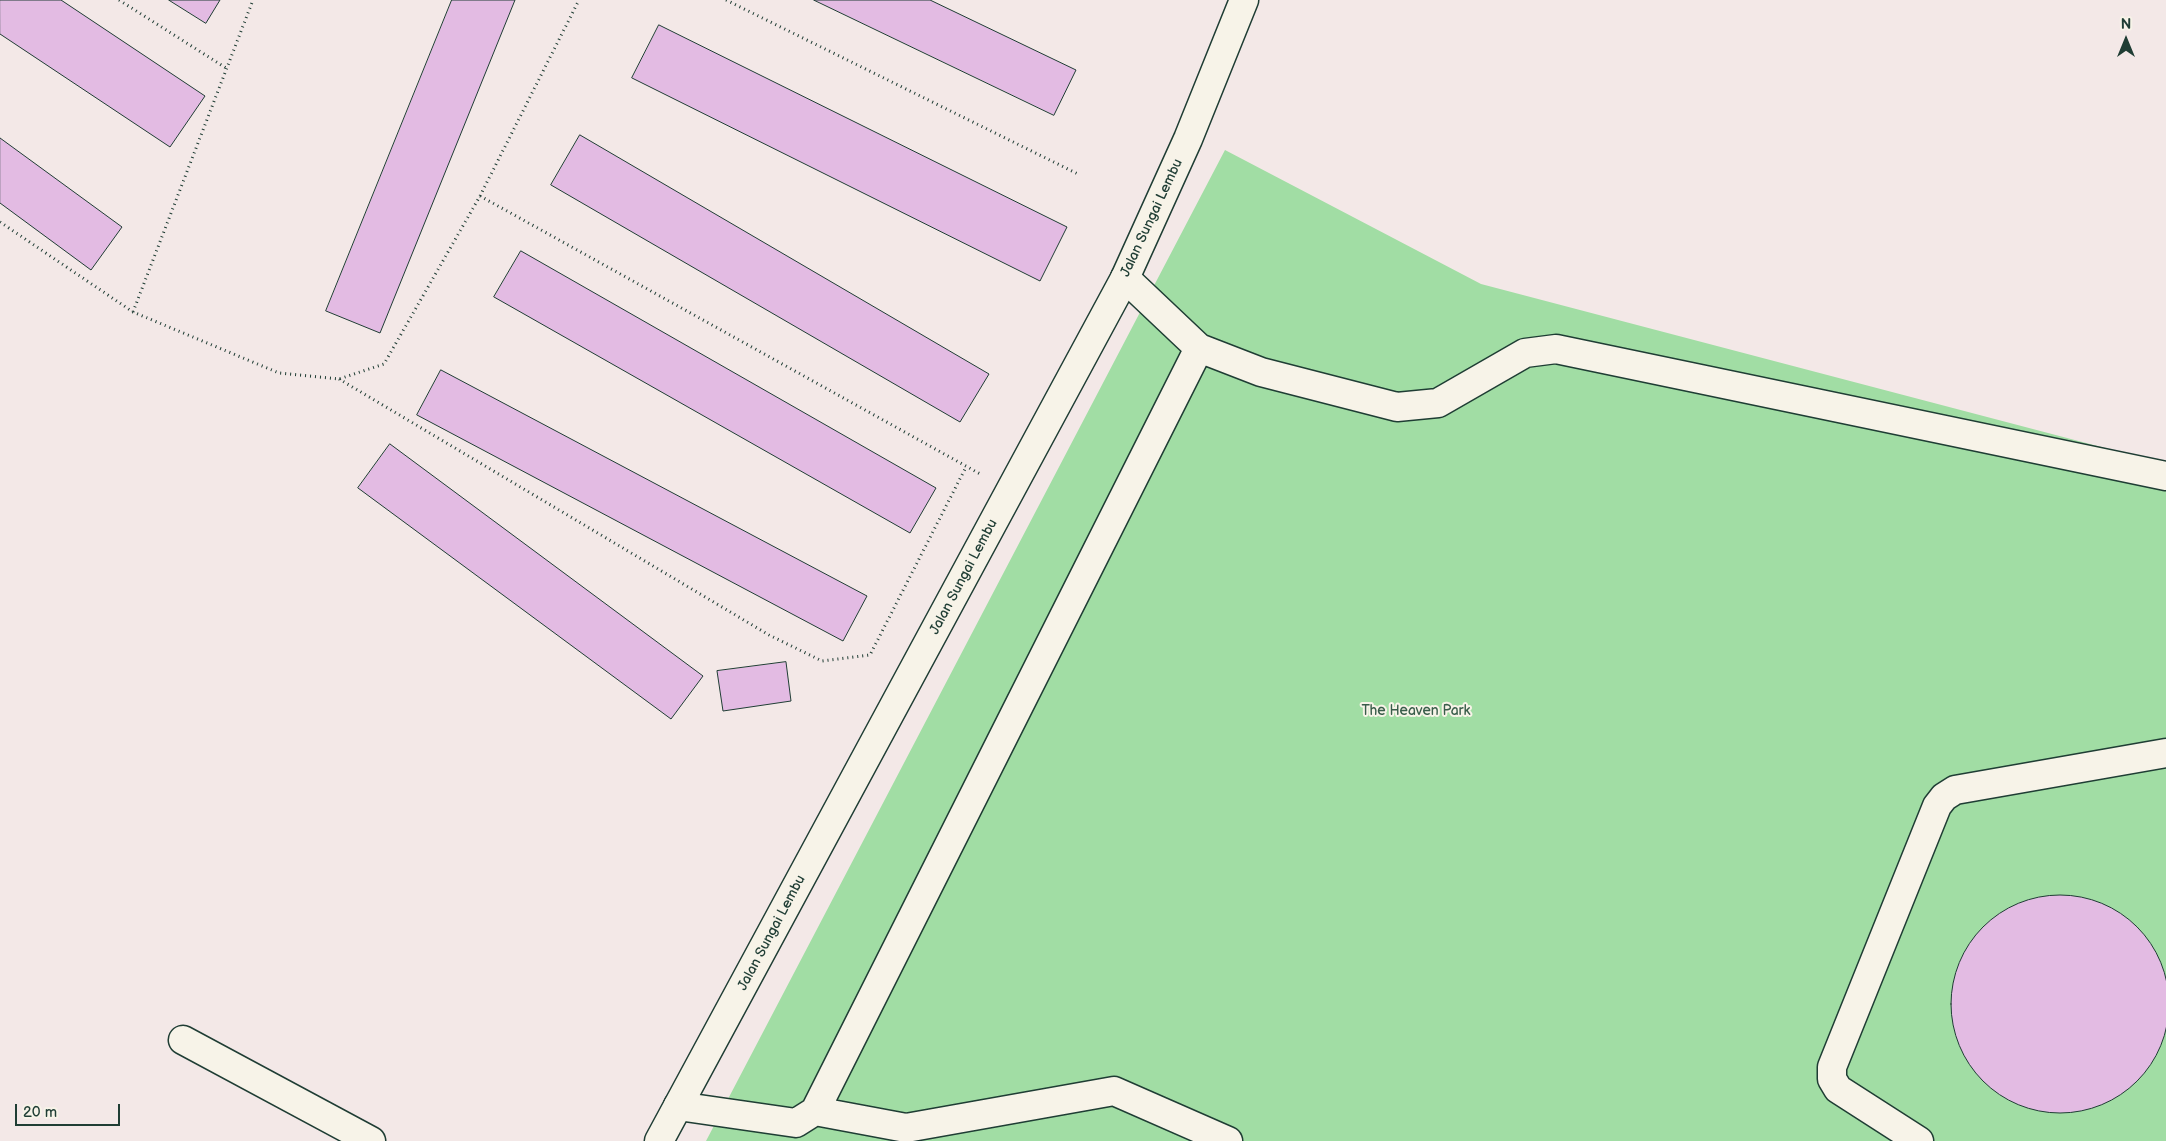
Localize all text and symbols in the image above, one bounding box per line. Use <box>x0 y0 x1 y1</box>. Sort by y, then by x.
north arrow <box>2101 15 2151 65</box>
text: N <box>2121 16 2131 33</box>
street label: Jalan Sungai Lembu <box>1117 156 1187 280</box>
street label: Jalan Sungai Lembu <box>927 517 1001 637</box>
park label: The Heaven Park <box>1362 703 1470 719</box>
street label: Jalan Sungai Lembu <box>735 873 809 993</box>
scale bar <box>18 1094 122 1126</box>
text: 20 m <box>23 1103 57 1122</box>

